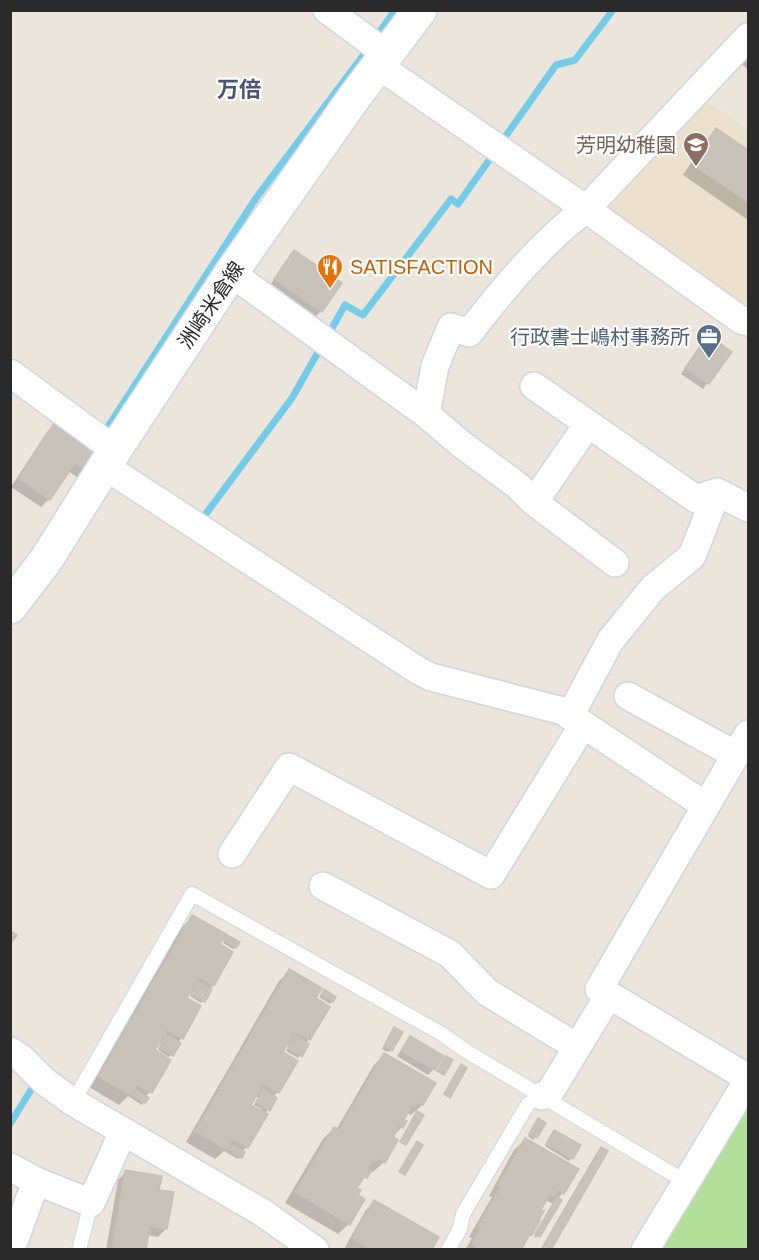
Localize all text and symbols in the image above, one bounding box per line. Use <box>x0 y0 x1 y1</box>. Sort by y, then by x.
district label: 万倍 <box>217 77 261 102</box>
school or university icon: 芳明幼稚園 <box>681 130 711 168</box>
place label: 芳明幼稚園 <box>576 134 676 156</box>
restaurant icon: SATISFACTION <box>315 252 345 290</box>
place label: SATISFACTION <box>350 256 493 278</box>
street label: 洲崎米倉線 <box>174 257 248 353</box>
office icon: 行政書士嶋村事務所 <box>694 322 724 360</box>
place label: 行政書士嶋村事務所 <box>510 326 690 348</box>

